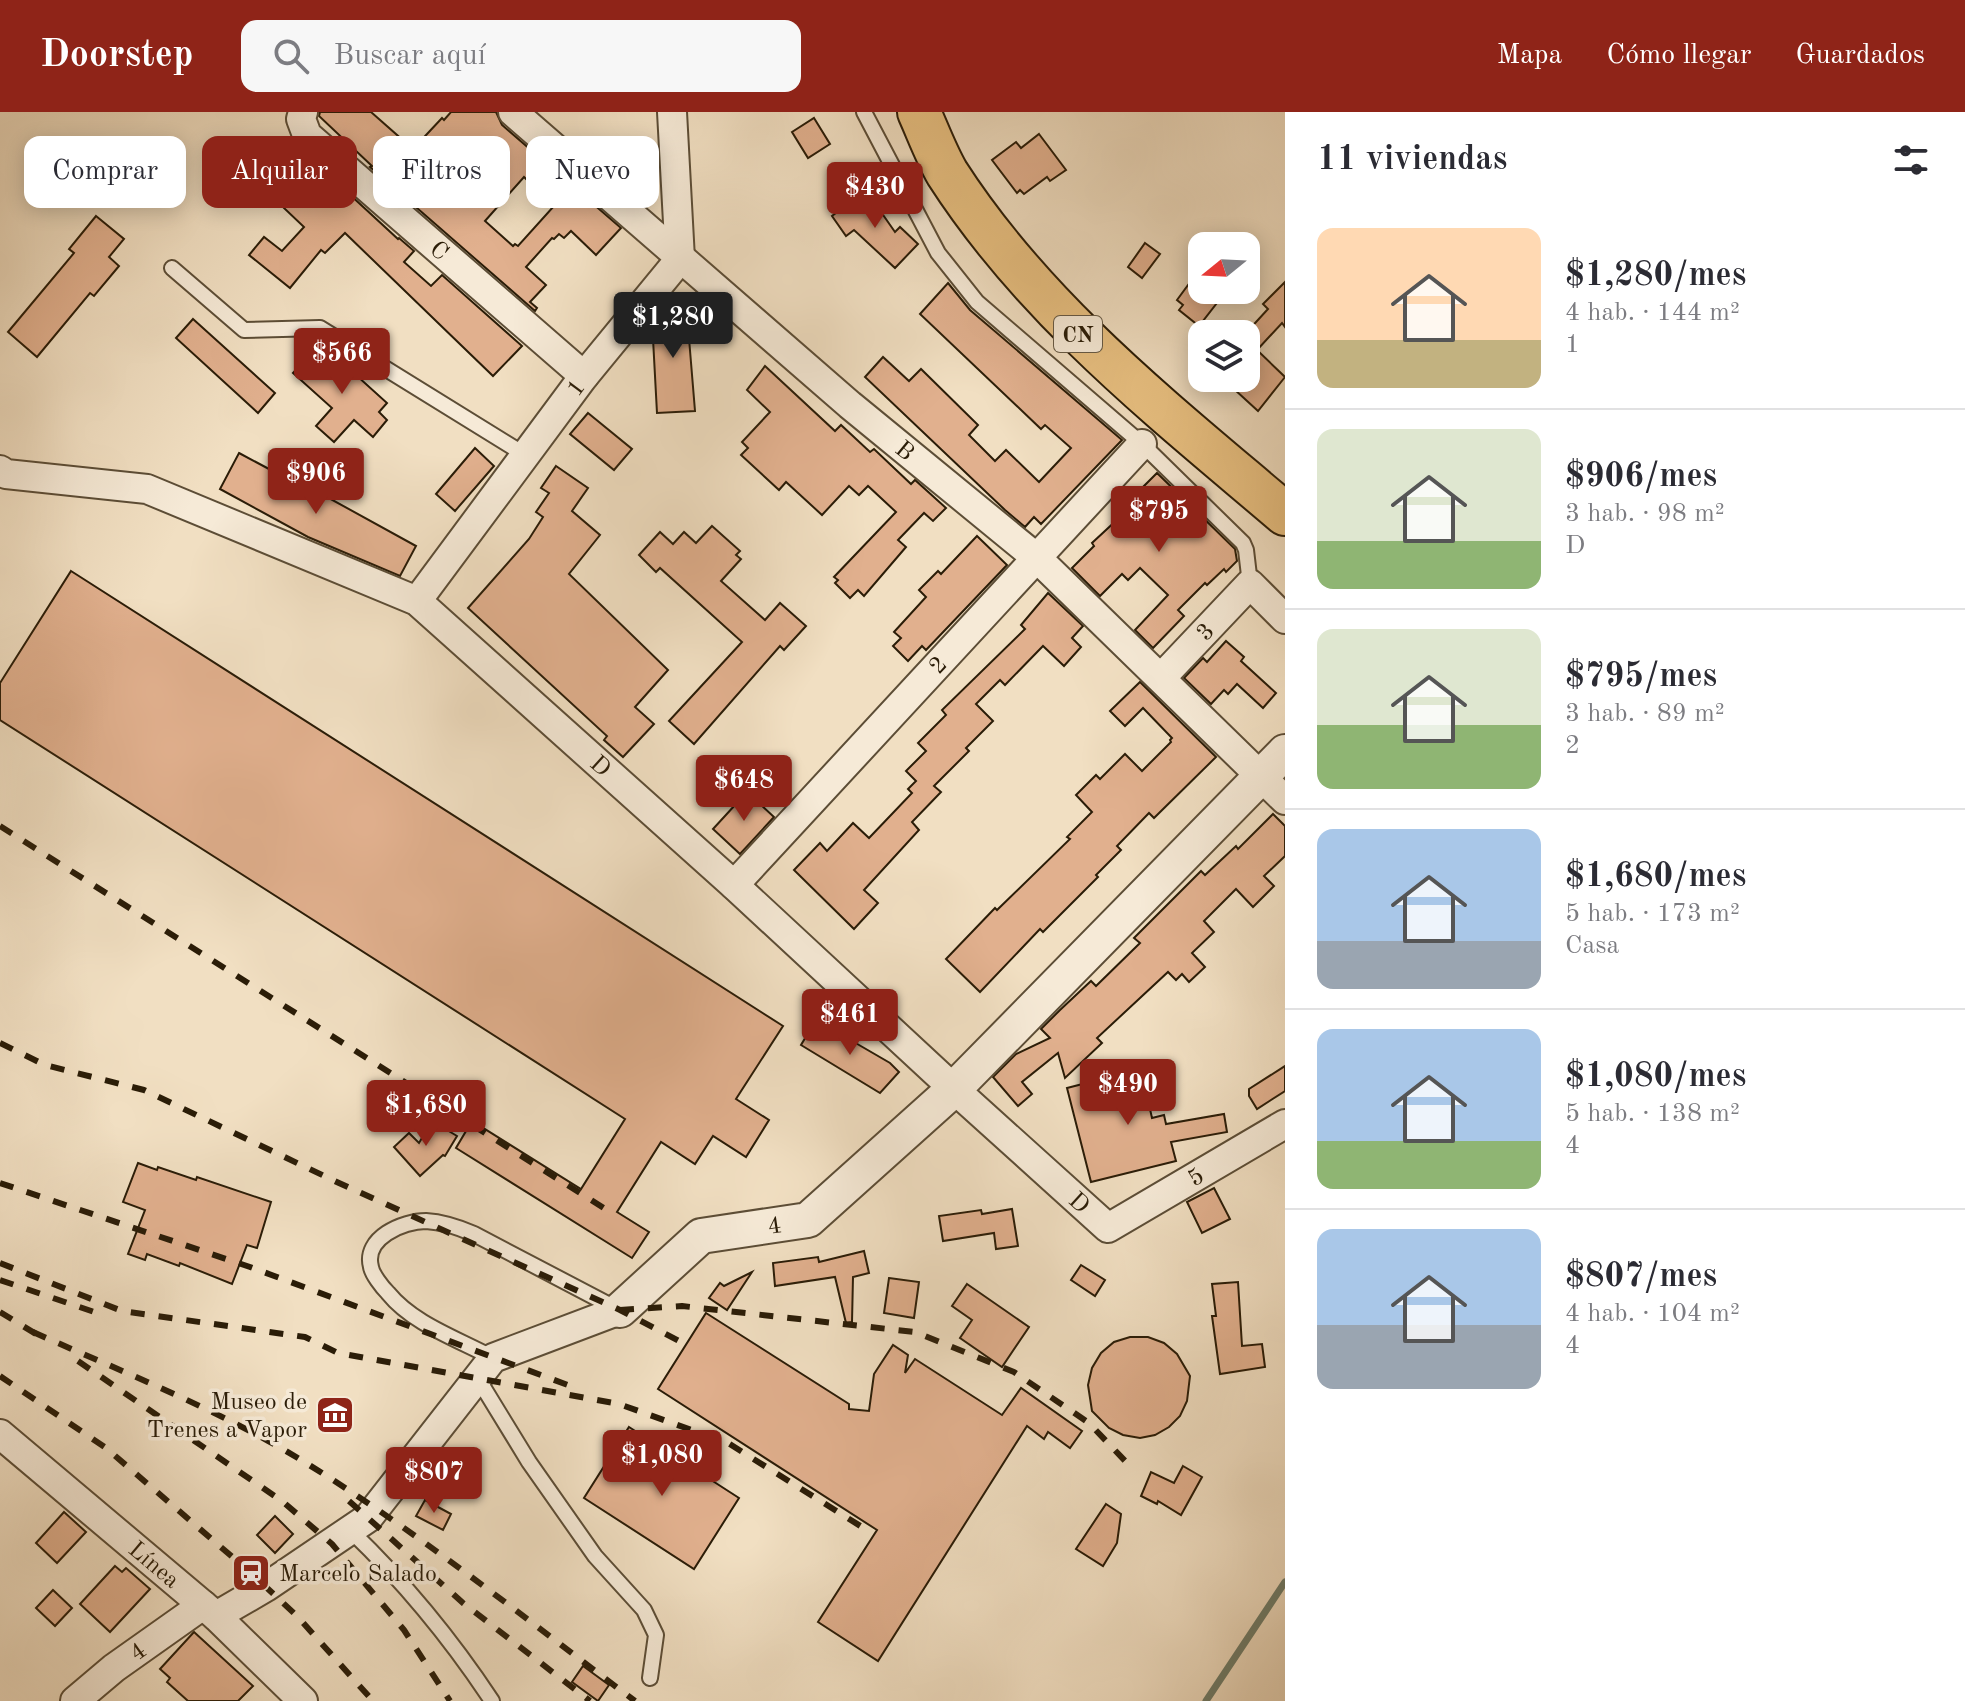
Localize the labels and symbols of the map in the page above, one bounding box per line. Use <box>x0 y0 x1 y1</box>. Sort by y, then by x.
pin: $430 <box>828 162 922 230</box>
north arrow <box>1188 232 1260 304</box>
street label: C <box>424 237 452 266</box>
pin: $1,280 <box>608 292 738 360</box>
road number: CN <box>1054 316 1102 352</box>
pin: $566 <box>295 328 389 396</box>
street label: 1 <box>563 376 591 401</box>
street label: B <box>890 437 918 466</box>
pin: $906 <box>269 448 363 516</box>
pin: $795 <box>1112 486 1206 554</box>
street label: 3 <box>1193 620 1220 646</box>
street label: 2 <box>926 653 953 679</box>
street label: D <box>584 752 614 782</box>
pin: $648 <box>697 755 791 823</box>
pin: $461 <box>803 989 897 1057</box>
pin: $490 <box>1081 1059 1175 1127</box>
pin: $1,680 <box>361 1080 491 1148</box>
street label: 5 <box>1185 1164 1209 1192</box>
street label: D <box>1063 1189 1093 1219</box>
street label: 4 <box>766 1214 783 1240</box>
place label: Museo de Trenes a Vapor <box>147 1391 307 1443</box>
museum icon: Museo de Trenes a Vapor <box>314 1394 356 1436</box>
pin: $1,080 <box>597 1430 727 1498</box>
pin: $807 <box>387 1447 481 1515</box>
street label: Línea <box>123 1538 183 1594</box>
station icon: Marcelo Salado <box>230 1552 272 1594</box>
place label: Marcelo Salado <box>279 1563 437 1587</box>
street label: 4 <box>126 1639 151 1667</box>

